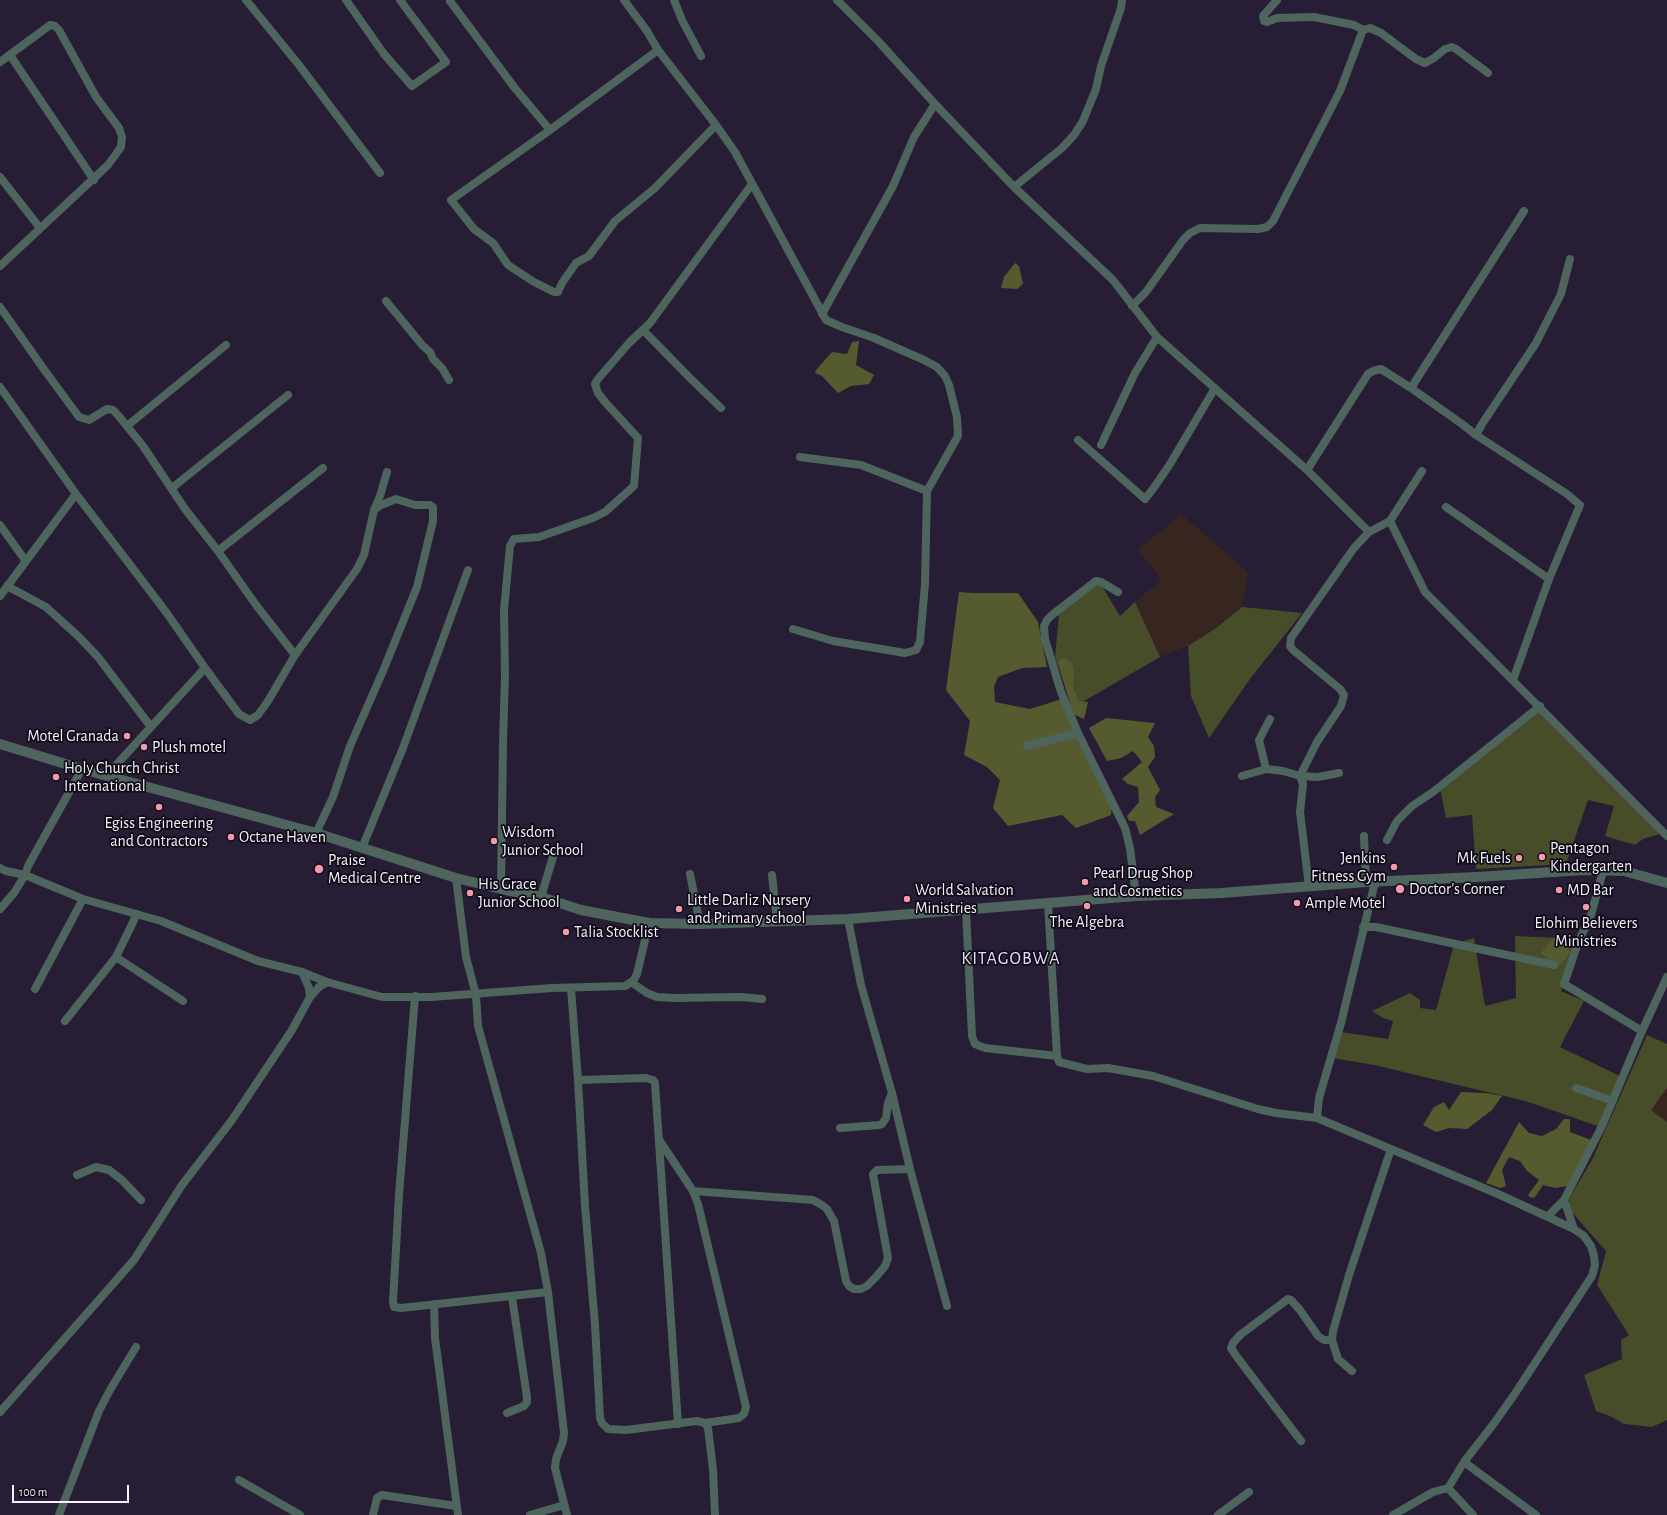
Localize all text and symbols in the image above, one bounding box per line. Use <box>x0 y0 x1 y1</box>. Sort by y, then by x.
place label: Motel Granada <box>27 726 119 746</box>
marker: Motel Granada <box>122 731 132 741</box>
place label: Plush motel <box>152 737 226 757</box>
marker: Plush motel <box>139 742 149 752</box>
place label: Holy Church Christ International <box>64 758 179 796</box>
marker: Holy Church Christ International <box>51 772 61 782</box>
marker: Egiss Engineering and Contractors <box>154 802 164 812</box>
place label: Egiss Engineering and Contractors <box>105 813 213 851</box>
place label: Wisdom Junior School <box>502 822 584 860</box>
place label: Octane Haven <box>239 827 326 847</box>
marker: Octane Haven <box>226 832 236 842</box>
marker: Wisdom Junior School <box>489 836 499 846</box>
place label: Pentagon Kindergarten <box>1550 838 1632 876</box>
place label: Jenkins Fitness Gym <box>1311 848 1386 886</box>
place label: Mk Fuels <box>1457 848 1511 868</box>
place label: Praise Medical Centre <box>328 850 421 888</box>
marker: Pentagon Kindergarten <box>1537 852 1547 862</box>
marker: Mk Fuels <box>1514 853 1524 863</box>
marker: Jenkins Fitness Gym <box>1389 862 1399 872</box>
marker: Praise Medical Centre <box>313 863 325 875</box>
place label: Pearl Drug Shop and Cosmetics <box>1093 863 1193 901</box>
place label: His Grace Junior School <box>478 874 560 912</box>
marker: Pearl Drug Shop and Cosmetics <box>1080 877 1090 887</box>
place label: Doctor's Corner <box>1409 879 1504 899</box>
place label: World Salvation Ministries <box>915 880 1014 918</box>
place label: MD Bar <box>1567 880 1614 900</box>
marker: Doctor's Corner <box>1394 883 1406 895</box>
marker: MD Bar <box>1554 885 1564 895</box>
marker: His Grace Junior School <box>465 888 475 898</box>
place label: Little Darliz Nursery and Primary school <box>687 890 811 928</box>
place label: Ample Motel <box>1305 893 1385 913</box>
marker: World Salvation Ministries <box>902 894 912 904</box>
marker: Ample Motel <box>1292 898 1302 908</box>
marker: The Algebra <box>1082 901 1092 911</box>
marker: Elohim Believers Ministries <box>1581 902 1591 912</box>
marker: Little Darliz Nursery and Primary school <box>674 904 684 914</box>
place label: The Algebra <box>1050 912 1124 932</box>
place label: Elohim Believers Ministries <box>1534 913 1638 951</box>
place label: Talia Stocklist <box>574 922 659 942</box>
marker: Talia Stocklist <box>561 927 571 937</box>
district label: KITAGOBWA <box>961 948 1061 970</box>
scale bar <box>14 1477 131 1503</box>
text: 100 m <box>19 1486 47 1498</box>

